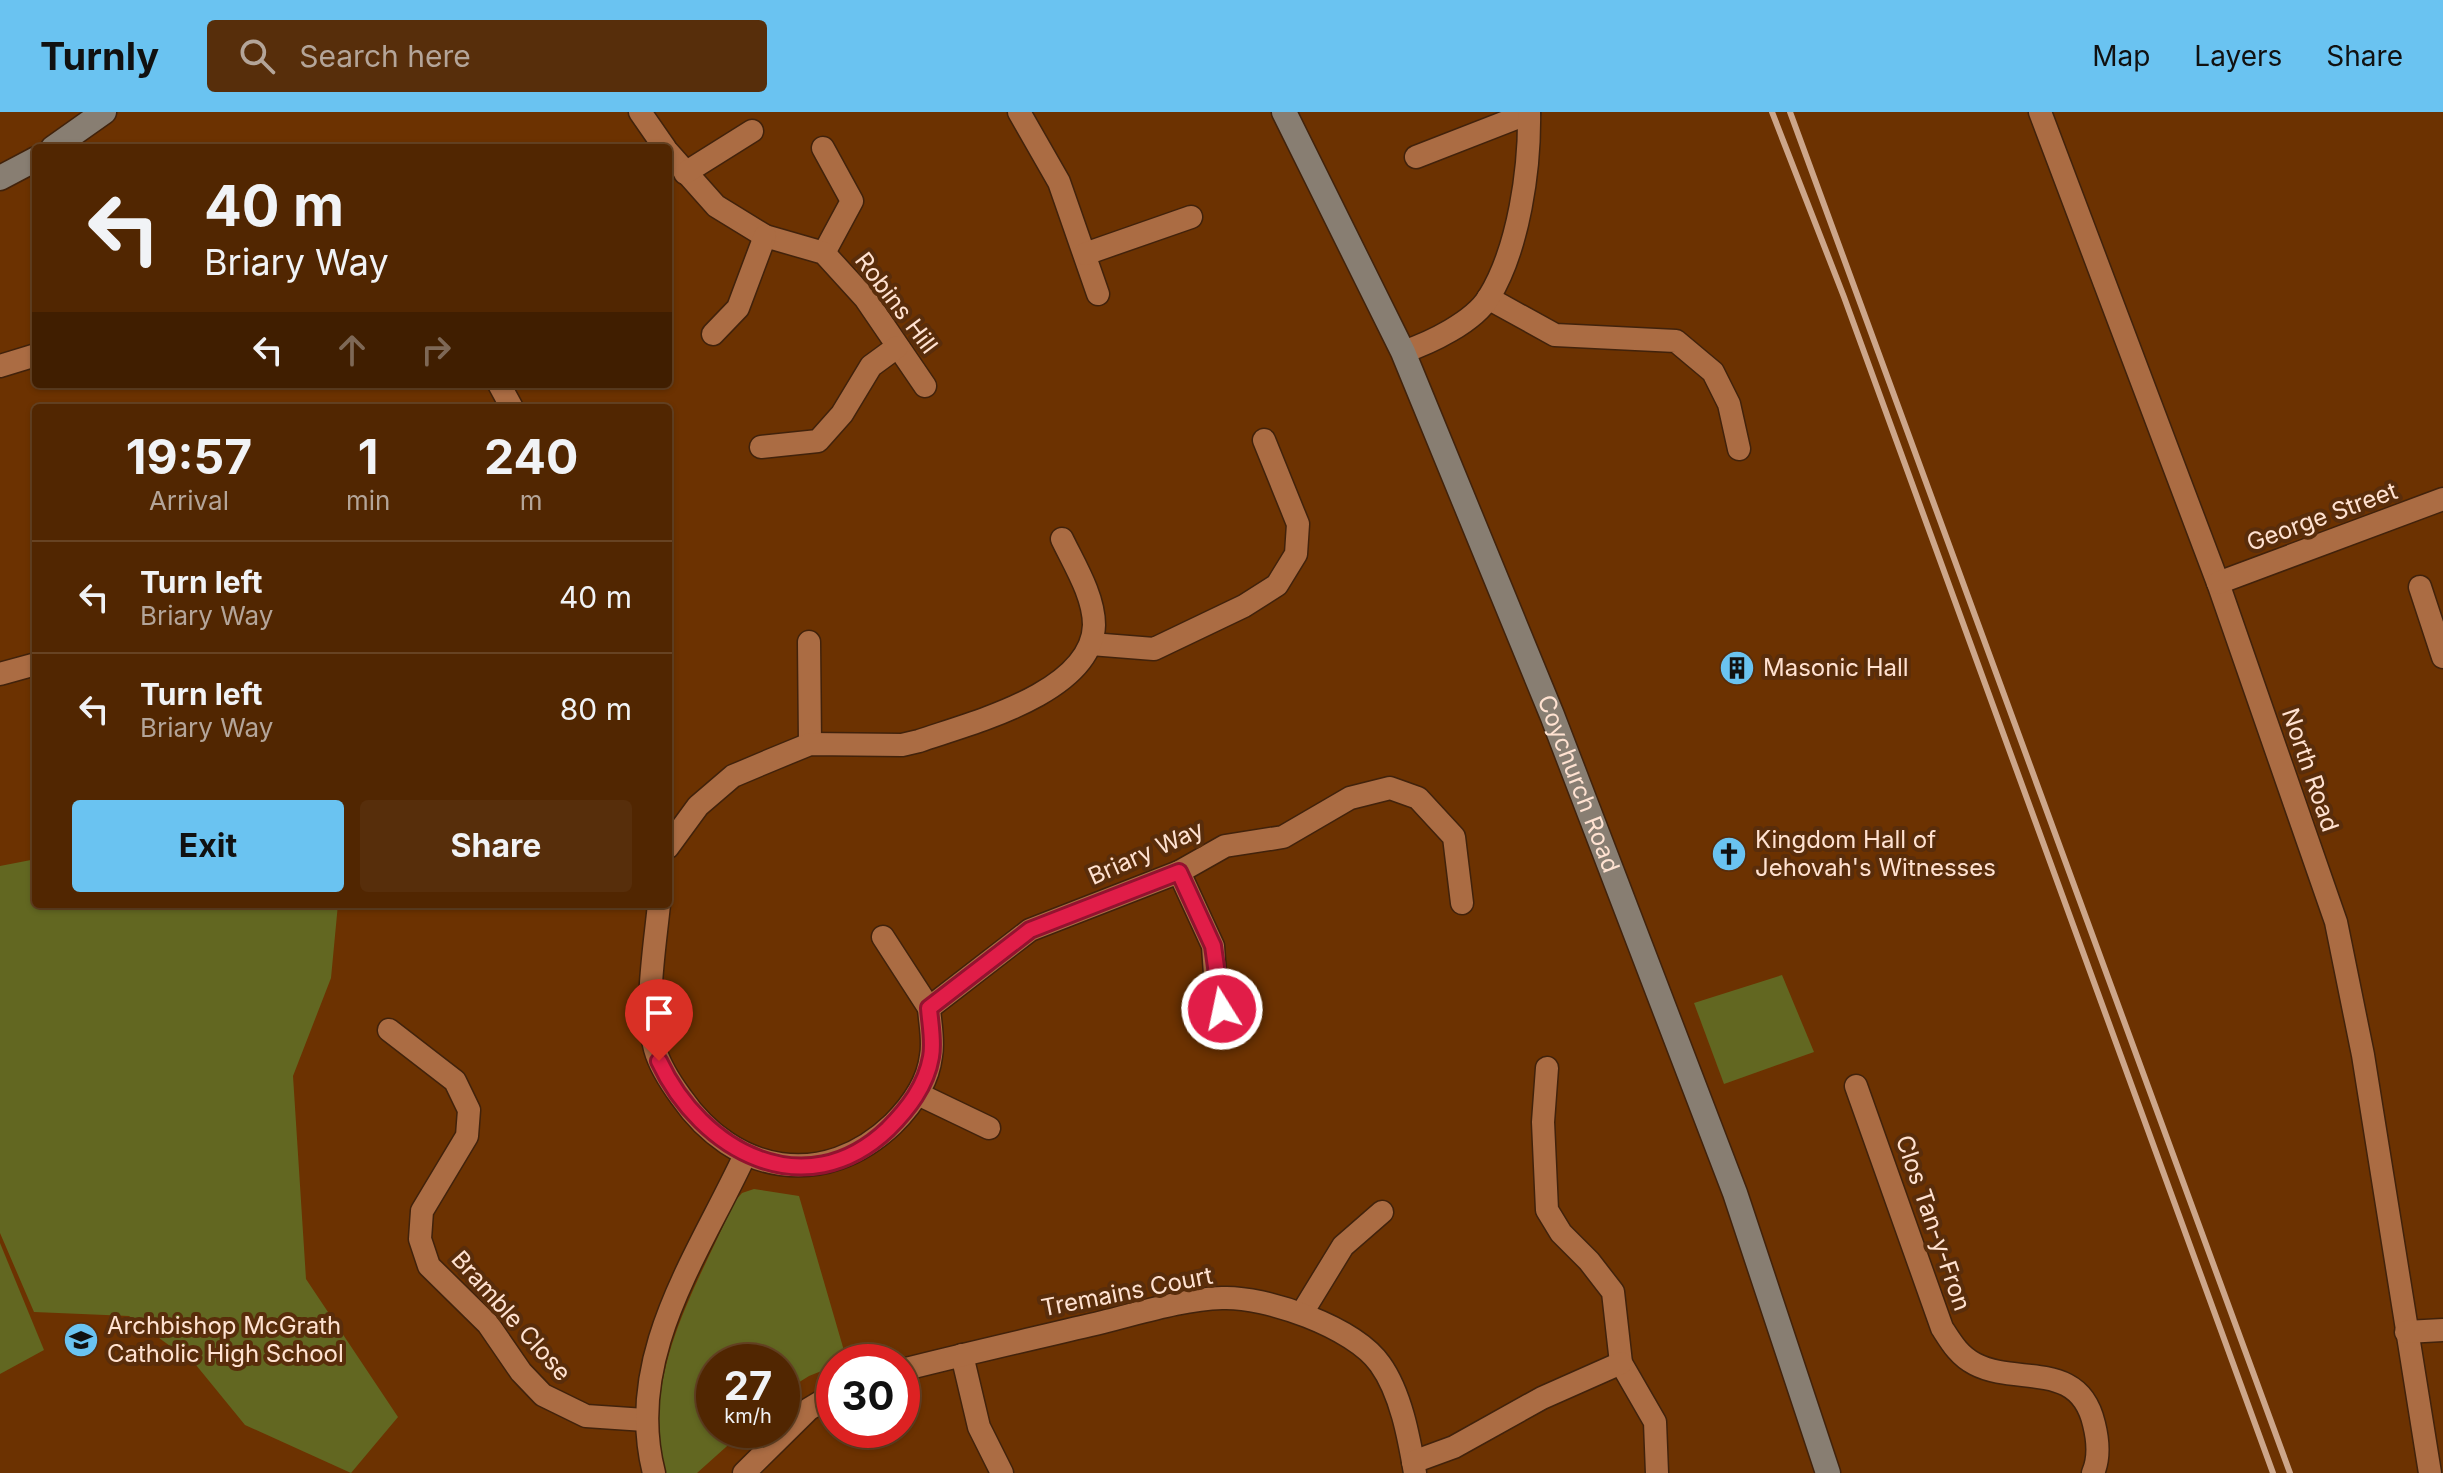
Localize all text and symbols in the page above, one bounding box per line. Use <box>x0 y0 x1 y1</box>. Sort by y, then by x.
search box <box>207 20 767 92</box>
text: Turnly <box>40 33 159 79</box>
icon: search <box>235 34 279 78</box>
text: Search here <box>299 38 471 74</box>
text: Map <box>2092 39 2150 73</box>
text: Layers <box>2194 39 2282 73</box>
text: Share <box>2326 39 2403 73</box>
text: 40 m <box>204 172 344 240</box>
icon: left <box>72 176 176 280</box>
text: Briary Way <box>204 240 389 284</box>
street label: Robins Hill <box>849 247 944 359</box>
icon: left <box>246 328 290 372</box>
icon: ahead <box>330 328 374 372</box>
icon: right <box>414 328 458 372</box>
text: 19:57 <box>126 427 252 486</box>
text: 1 <box>358 427 378 486</box>
text: 240 <box>484 427 578 486</box>
street label: George Street <box>2243 476 2401 557</box>
text: Arrival <box>149 485 229 516</box>
text: min <box>346 485 390 516</box>
text: m <box>520 485 543 516</box>
text: Turn left <box>140 564 262 600</box>
icon: left <box>72 575 116 619</box>
text: 40 m <box>559 579 632 615</box>
text: Briary Way <box>140 600 273 631</box>
building icon: Masonic Hall <box>1718 649 1756 687</box>
place label: Masonic Hall <box>1763 653 1909 682</box>
text: Turn left <box>140 676 262 712</box>
icon: left <box>72 687 116 731</box>
text: 80 m <box>560 691 632 727</box>
street label: Coychurch Road <box>1531 691 1626 877</box>
street label: North Road <box>2276 704 2345 835</box>
text: Briary Way <box>140 712 273 743</box>
button: Exit <box>72 800 344 892</box>
button: Share <box>360 800 632 892</box>
street label: Briary Way <box>1084 814 1208 891</box>
place label: Kingdom Hall of Jehovah's Witnesses <box>1755 825 1996 882</box>
church icon: Kingdom Hall of Jehovah's Witnesses <box>1710 835 1748 873</box>
position arrow <box>1180 967 1264 1051</box>
pin <box>625 979 693 1061</box>
icon: arrive <box>637 991 681 1035</box>
street label: Clos Tan-y-Fron <box>1890 1131 1977 1314</box>
street label: Bramble Close <box>445 1245 577 1387</box>
street label: Tremains Court <box>1039 1261 1215 1322</box>
place label: Archbishop McGrath Catholic High School <box>107 1311 344 1368</box>
school or university icon: Archbishop McGrath Catholic High School <box>62 1321 100 1359</box>
speed limit sign: 30 <box>816 1344 920 1448</box>
text: 27 <box>724 1361 772 1410</box>
text: km/h <box>724 1404 772 1428</box>

